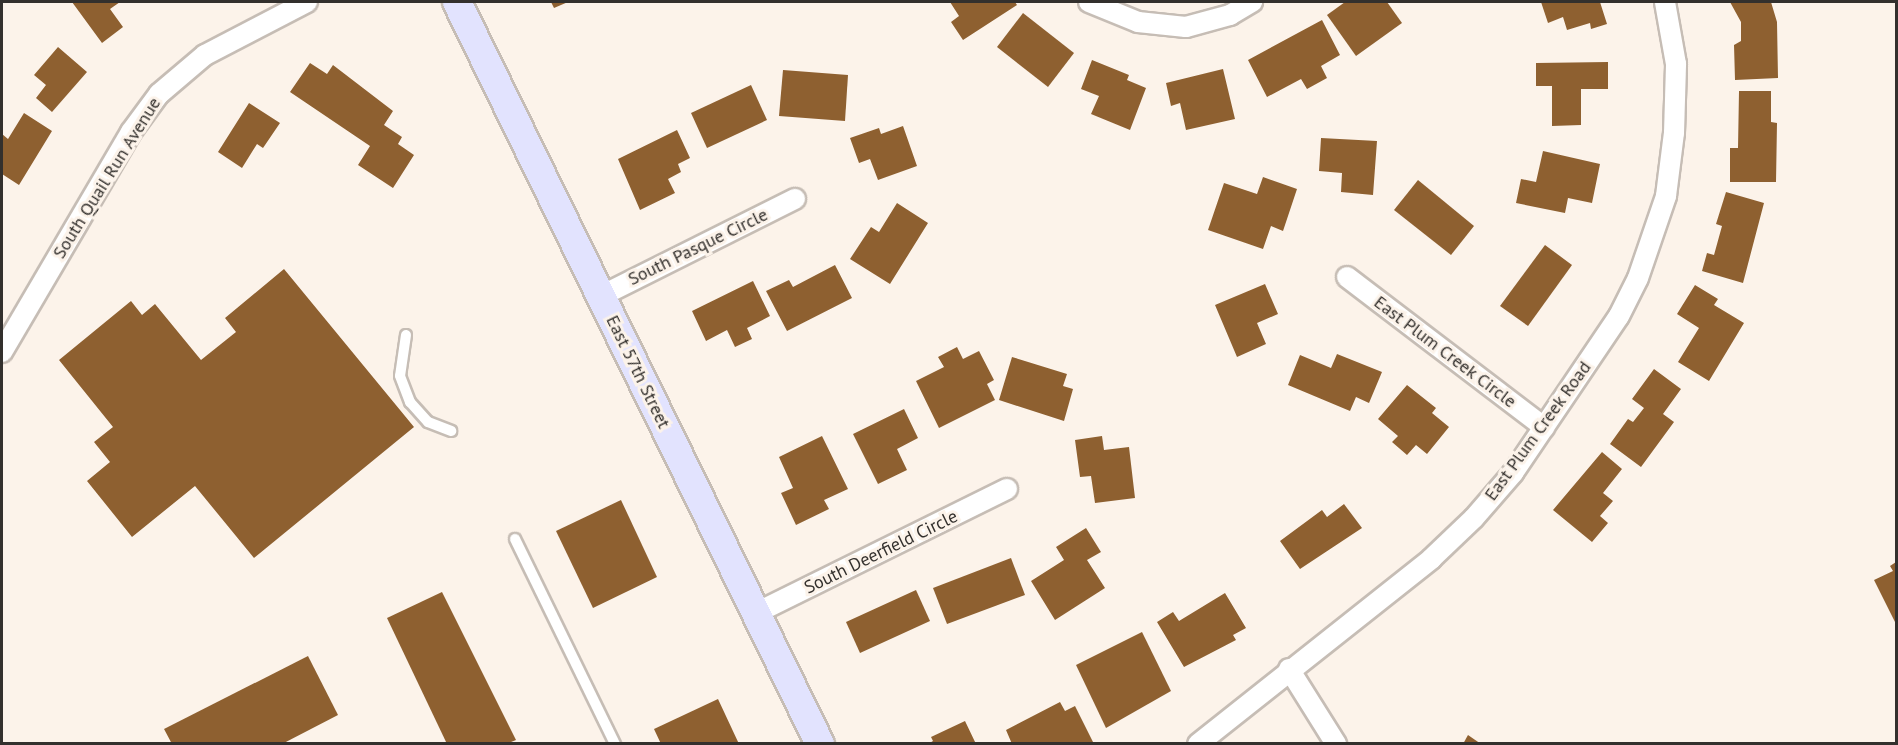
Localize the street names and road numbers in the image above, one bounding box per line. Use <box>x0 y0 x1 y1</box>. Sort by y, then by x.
street label: South Quail Run Avenue <box>48 93 166 263</box>
street label: South Pasque Circle <box>625 204 771 290</box>
street label: East Plum Creek Circle <box>1369 291 1521 413</box>
street label: East 57th Street <box>601 312 675 432</box>
street label: East Plum Creek Road <box>1480 357 1596 505</box>
street label: South Deerfield Circle <box>801 505 961 599</box>

